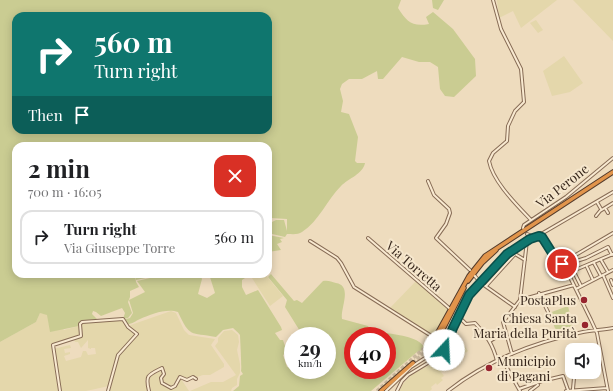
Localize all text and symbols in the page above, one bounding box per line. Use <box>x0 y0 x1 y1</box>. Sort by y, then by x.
text: 560 m <box>94 23 172 60</box>
icon: right <box>28 28 80 80</box>
text: Turn right <box>94 59 177 83</box>
icon: arrive <box>71 104 93 126</box>
text: Then <box>28 105 63 125</box>
text: 2 min <box>28 152 90 184</box>
button: close <box>214 155 256 197</box>
street label: Via Perone <box>531 159 592 212</box>
text: 700 m · 16:05 <box>28 183 102 200</box>
text: Turn right <box>64 219 137 239</box>
icon: right <box>30 226 52 248</box>
text: 560 m <box>214 227 254 247</box>
street label: Via Torretta <box>382 236 446 295</box>
text: Via Giuseppe Torre <box>64 239 175 256</box>
pin <box>545 247 579 281</box>
icon: arrive <box>551 253 573 275</box>
place label: PostaPlus <box>520 291 576 308</box>
marker: PostaPlus <box>579 295 589 305</box>
place label: Chiesa Santa Maria della Purità <box>473 309 578 341</box>
marker: Chiesa Santa Maria della Purità <box>580 320 590 330</box>
speed limit sign: 40 <box>344 327 396 379</box>
position arrow <box>423 329 465 371</box>
text: 29 <box>299 334 321 361</box>
map controls <box>565 343 601 379</box>
button: sound <box>565 343 601 379</box>
place label: Municipio di Pagani <box>497 352 556 384</box>
text: km/h <box>298 356 322 370</box>
marker: Municipio di Pagani <box>484 363 494 373</box>

